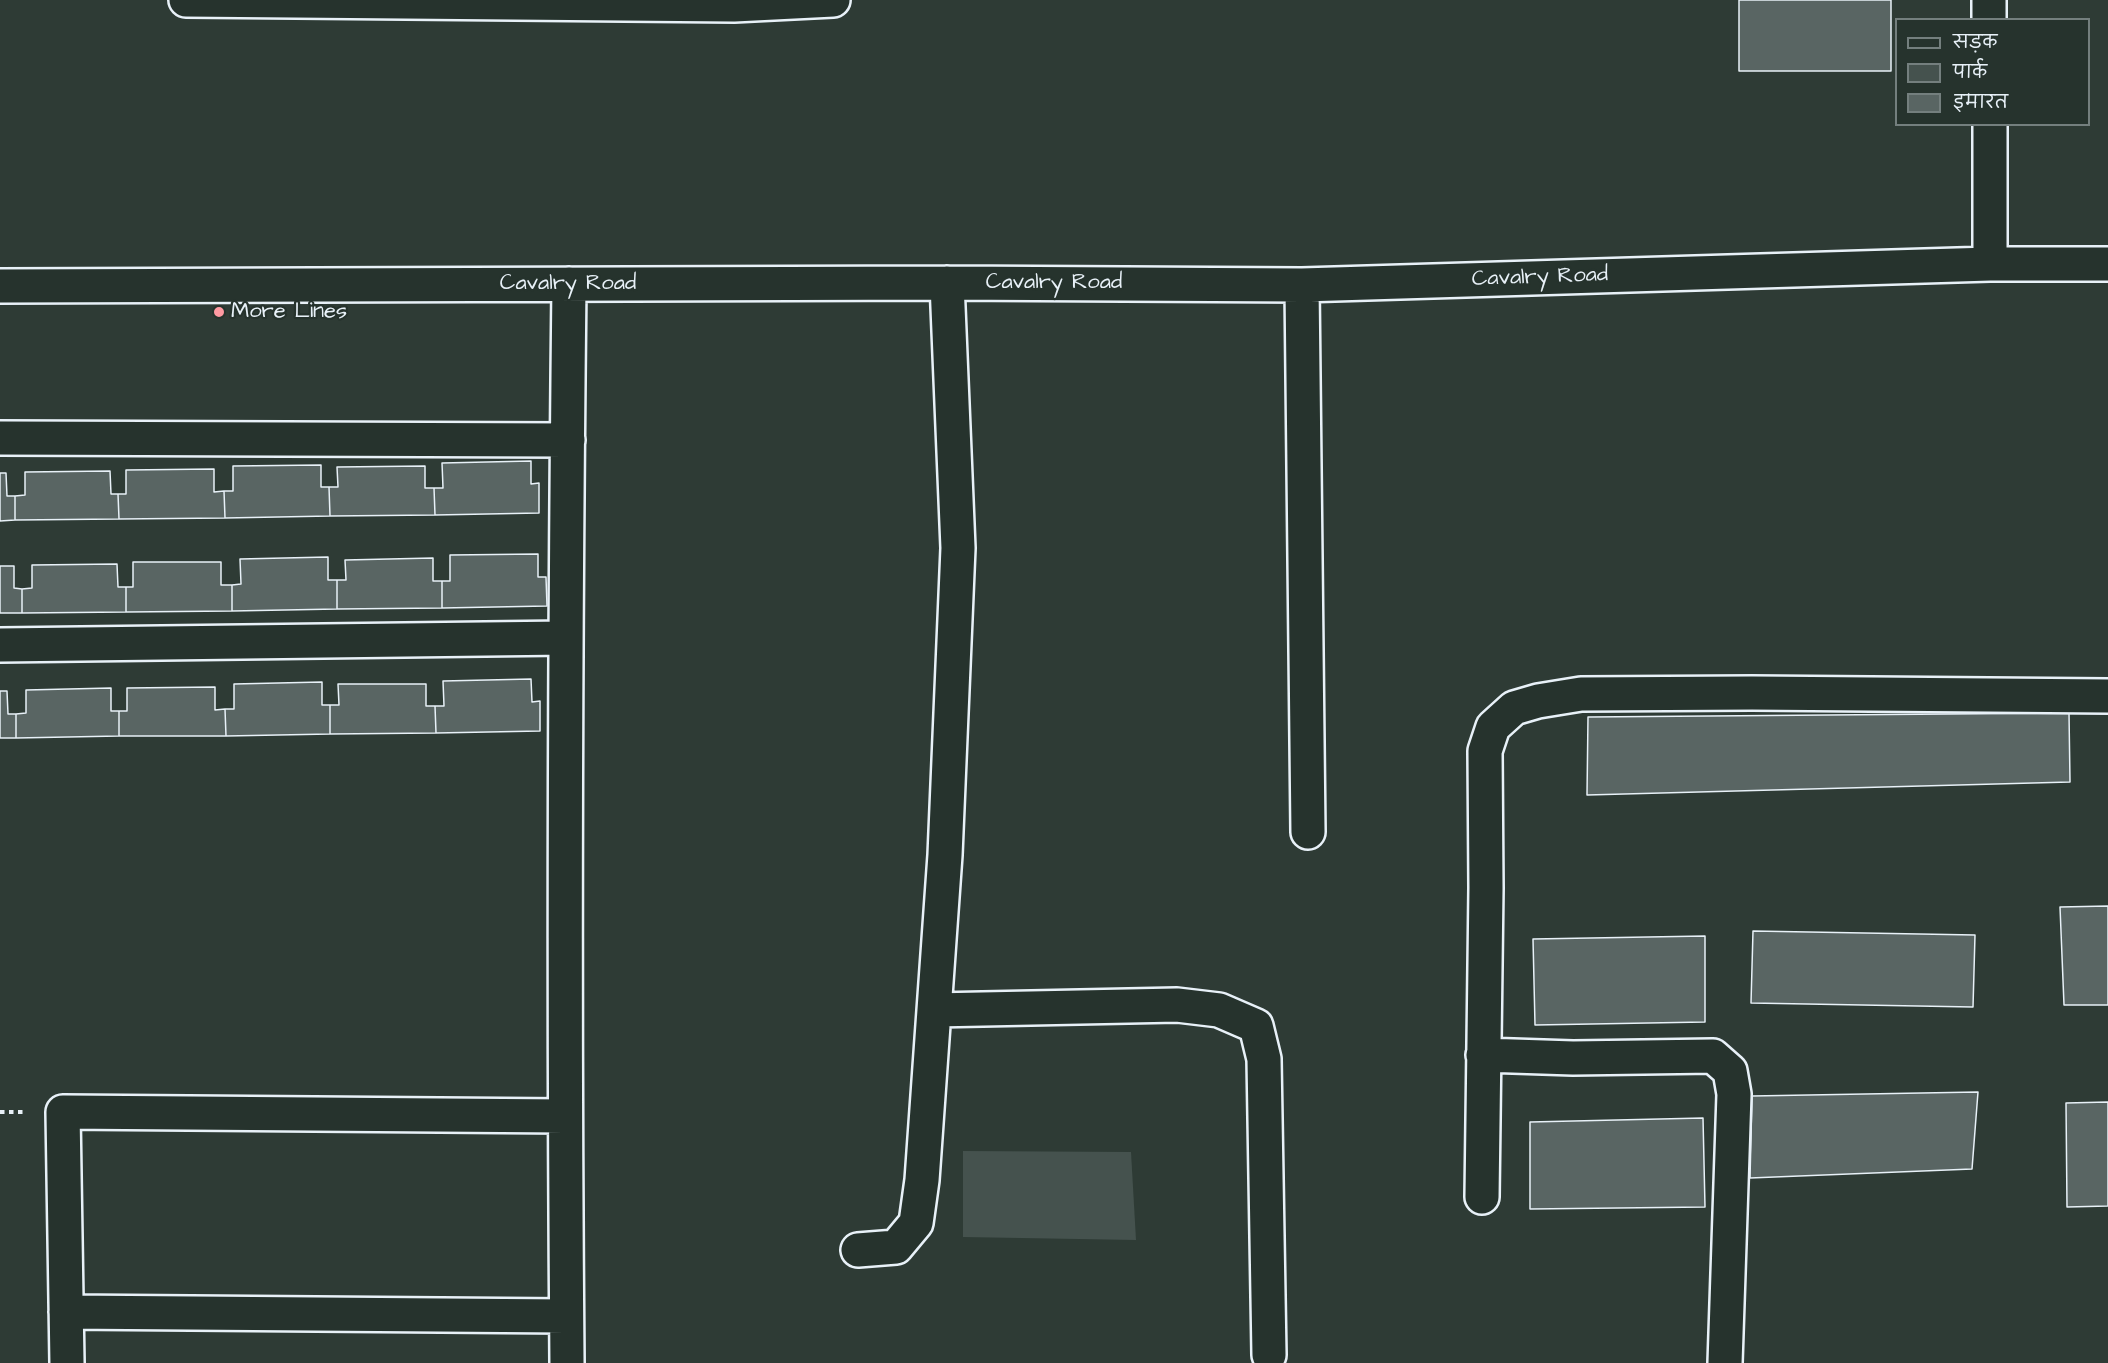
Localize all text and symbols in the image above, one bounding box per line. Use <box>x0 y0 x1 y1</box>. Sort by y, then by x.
legend <box>1895 18 2090 126</box>
text: सड़क <box>1953 30 1997 55</box>
text: पार्क <box>1953 60 1987 85</box>
text: इमारत <box>1953 90 2008 115</box>
street label: Cavalry Road <box>1471 262 1609 294</box>
street label: Cavalry Road <box>986 270 1122 296</box>
street label: Cavalry Road <box>500 271 636 297</box>
place label: More Lines <box>231 299 347 325</box>
marker: More Lines <box>212 305 226 319</box>

